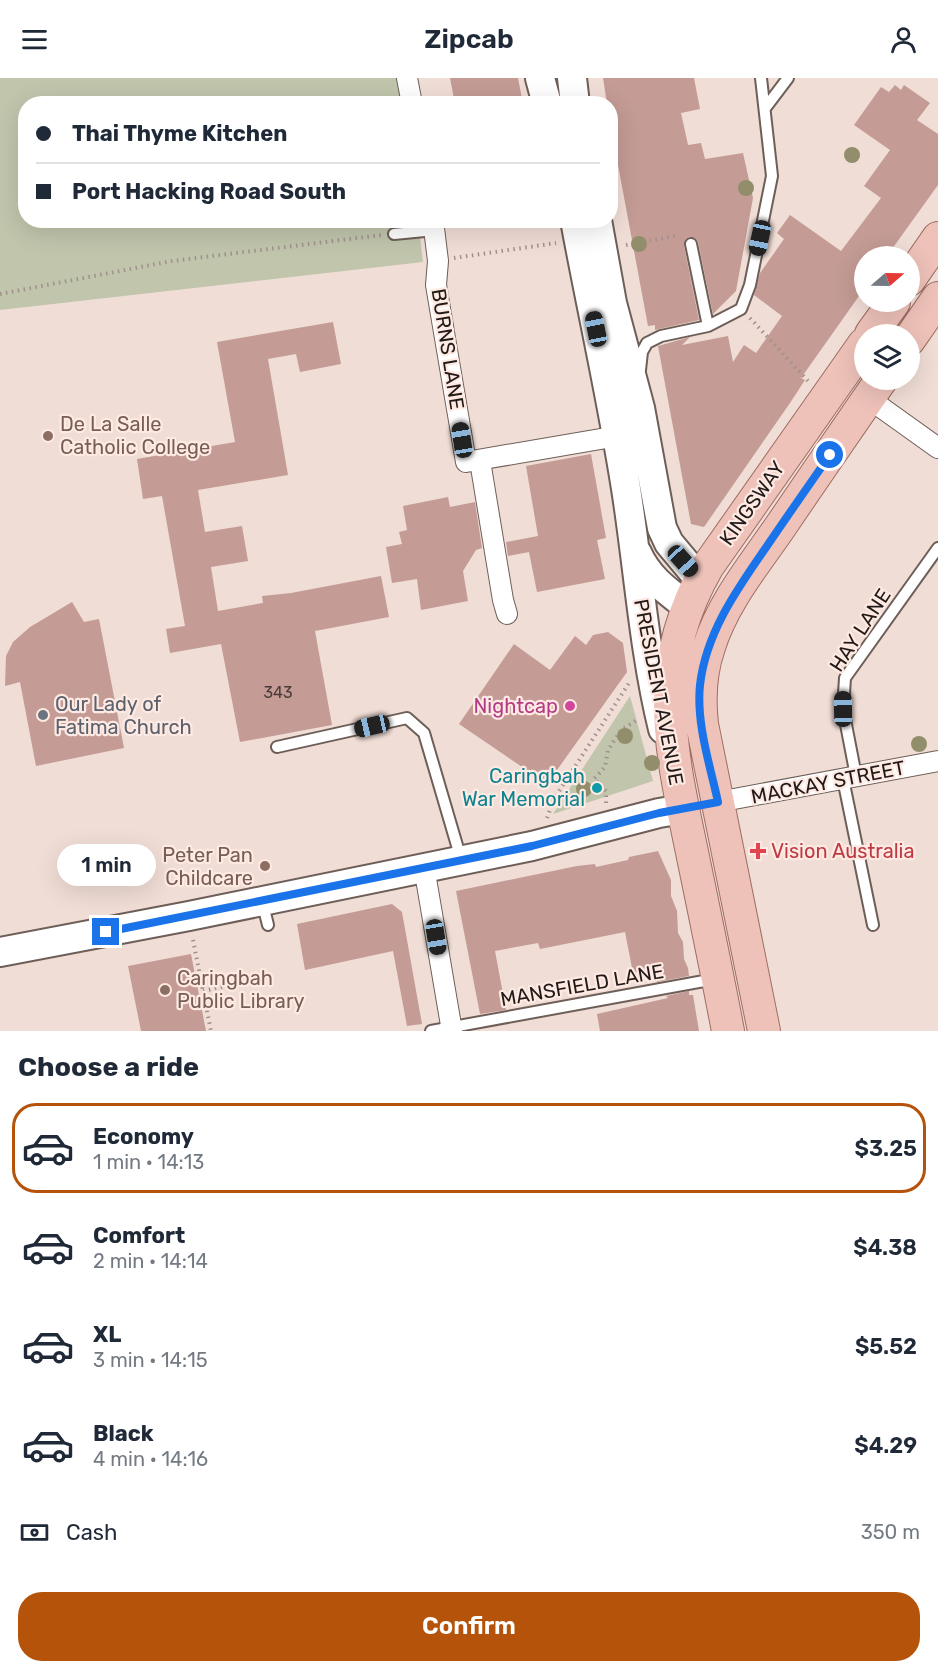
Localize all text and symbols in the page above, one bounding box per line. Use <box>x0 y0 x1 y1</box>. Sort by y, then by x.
icon: menu <box>18 23 51 56</box>
text: Zipcab <box>424 23 514 55</box>
icon: person <box>887 23 920 56</box>
text: Thai Thyme Kitchen <box>72 120 287 147</box>
text: Port Hacking Road South <box>72 178 346 205</box>
car <box>747 219 773 257</box>
north arrow <box>854 246 920 312</box>
map controls <box>854 246 920 390</box>
street label: BURNS LANE <box>427 287 469 411</box>
car <box>584 310 608 348</box>
button: layers <box>854 324 920 390</box>
place label: De La Salle Catholic College <box>60 412 210 459</box>
car <box>450 421 474 459</box>
marker: De La Salle Catholic College <box>41 429 55 443</box>
route start <box>816 441 843 468</box>
street label: KINGSWAY <box>714 456 790 550</box>
car <box>664 542 702 580</box>
street label: HAY LANE <box>824 584 896 676</box>
street label: PRESIDENT AVENUE <box>629 597 689 787</box>
house number: 343 <box>263 683 293 702</box>
car <box>834 691 852 727</box>
place label: Our Lady of Fatima Church <box>55 692 192 739</box>
place label: Nightcap <box>473 694 558 718</box>
marker: Nightcap <box>563 699 577 713</box>
marker: Our Lady of Fatima Church <box>36 708 50 722</box>
car <box>352 713 392 739</box>
street label: MACKAY STREET <box>749 755 907 809</box>
place label: Caringbah War Memorial <box>462 764 585 811</box>
marker: Caringbah War Memorial <box>590 781 604 795</box>
place label: Vision Australia <box>771 839 914 863</box>
marker: Vision Australia <box>749 842 767 860</box>
place label: Peter Pan Childcare <box>162 843 253 890</box>
callout: 1 min <box>57 845 156 887</box>
text: 1 min <box>81 853 132 877</box>
marker: Peter Pan Childcare <box>258 859 272 873</box>
route end <box>92 918 119 945</box>
car <box>424 918 448 956</box>
street label: MANSFIELD LANE <box>498 959 666 1011</box>
place label: Caringbah Public Library <box>177 966 305 1013</box>
marker: Caringbah Public Library <box>158 983 172 997</box>
text: Choose a ride <box>18 1051 199 1083</box>
icon: car <box>21 1121 75 1175</box>
text: Economy <box>93 1123 194 1150</box>
text: $3.25 <box>854 1135 917 1162</box>
text: 1 min · 14:13 <box>93 1150 204 1174</box>
icon: car <box>21 1220 75 1274</box>
text: Comfort <box>93 1222 185 1249</box>
text: $4.38 <box>853 1234 917 1261</box>
text: 2 min · 14:14 <box>93 1249 208 1273</box>
icon: car <box>21 1319 75 1373</box>
text: XL <box>93 1321 121 1348</box>
text: $5.52 <box>855 1333 917 1360</box>
text: 3 min · 14:15 <box>93 1348 208 1372</box>
icon: car <box>21 1418 75 1472</box>
text: Black <box>93 1420 154 1447</box>
text: $4.29 <box>854 1432 917 1459</box>
text: 4 min · 14:16 <box>93 1447 208 1471</box>
icon: cash <box>18 1516 51 1549</box>
text: Cash <box>66 1519 117 1546</box>
text: 350 m <box>861 1520 920 1544</box>
button: Confirm <box>18 1592 920 1661</box>

